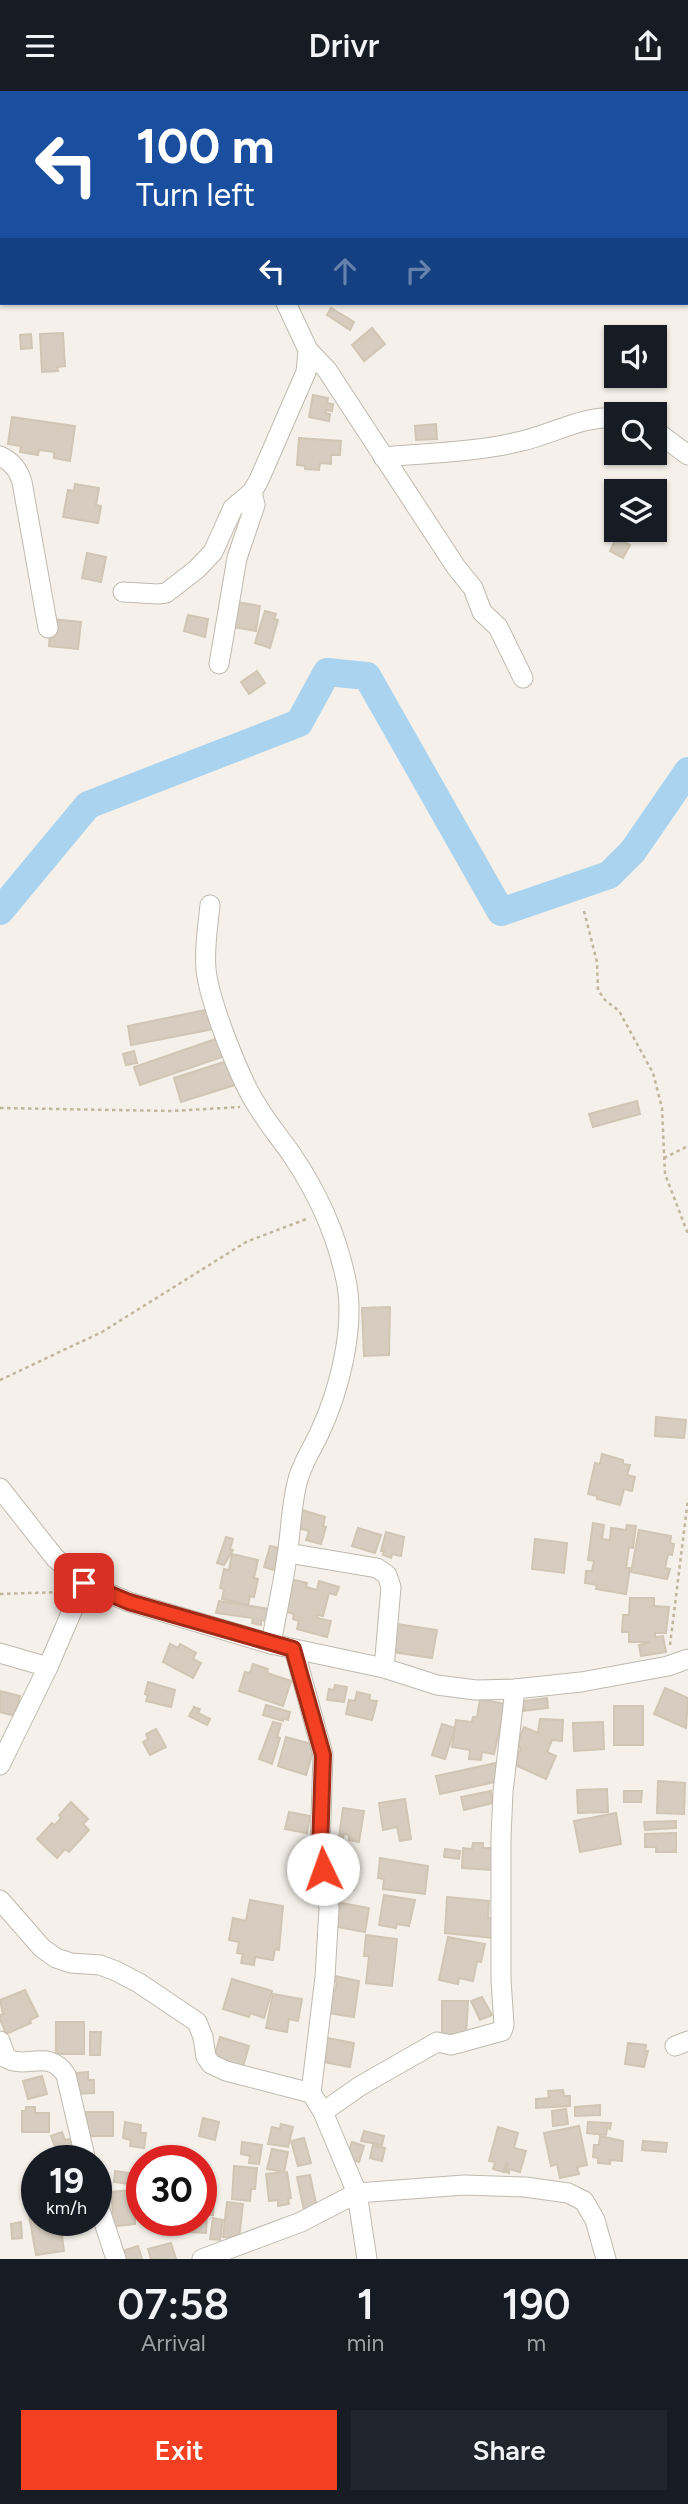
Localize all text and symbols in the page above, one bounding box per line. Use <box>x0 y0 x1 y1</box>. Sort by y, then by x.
icon: menu <box>21 27 59 65</box>
text: Drivr <box>309 27 379 65</box>
icon: share <box>629 27 667 65</box>
text: 100 m <box>136 116 275 175</box>
icon: left <box>21 119 112 210</box>
text: Turn left <box>136 176 255 214</box>
icon: left <box>253 252 291 290</box>
icon: ahead <box>326 252 364 290</box>
icon: right <box>399 252 437 290</box>
map controls <box>604 325 667 542</box>
button: sound <box>604 325 667 388</box>
button: search <box>604 402 667 465</box>
button: layers <box>604 479 667 542</box>
pin <box>54 1553 114 1613</box>
icon: arrive <box>65 1564 103 1602</box>
position arrow <box>286 1832 360 1906</box>
speed limit sign: 30 <box>126 2145 217 2236</box>
text: 19 <box>49 2160 84 2202</box>
text: km/h <box>46 2197 87 2219</box>
text: 07:58 <box>117 2279 229 2330</box>
text: 1 <box>357 2279 374 2330</box>
text: 190 <box>502 2279 571 2330</box>
text: Arrival <box>141 2329 206 2357</box>
text: min <box>347 2329 384 2357</box>
text: m <box>526 2329 546 2357</box>
button: Exit <box>21 2410 337 2490</box>
button: Share <box>351 2410 667 2490</box>

